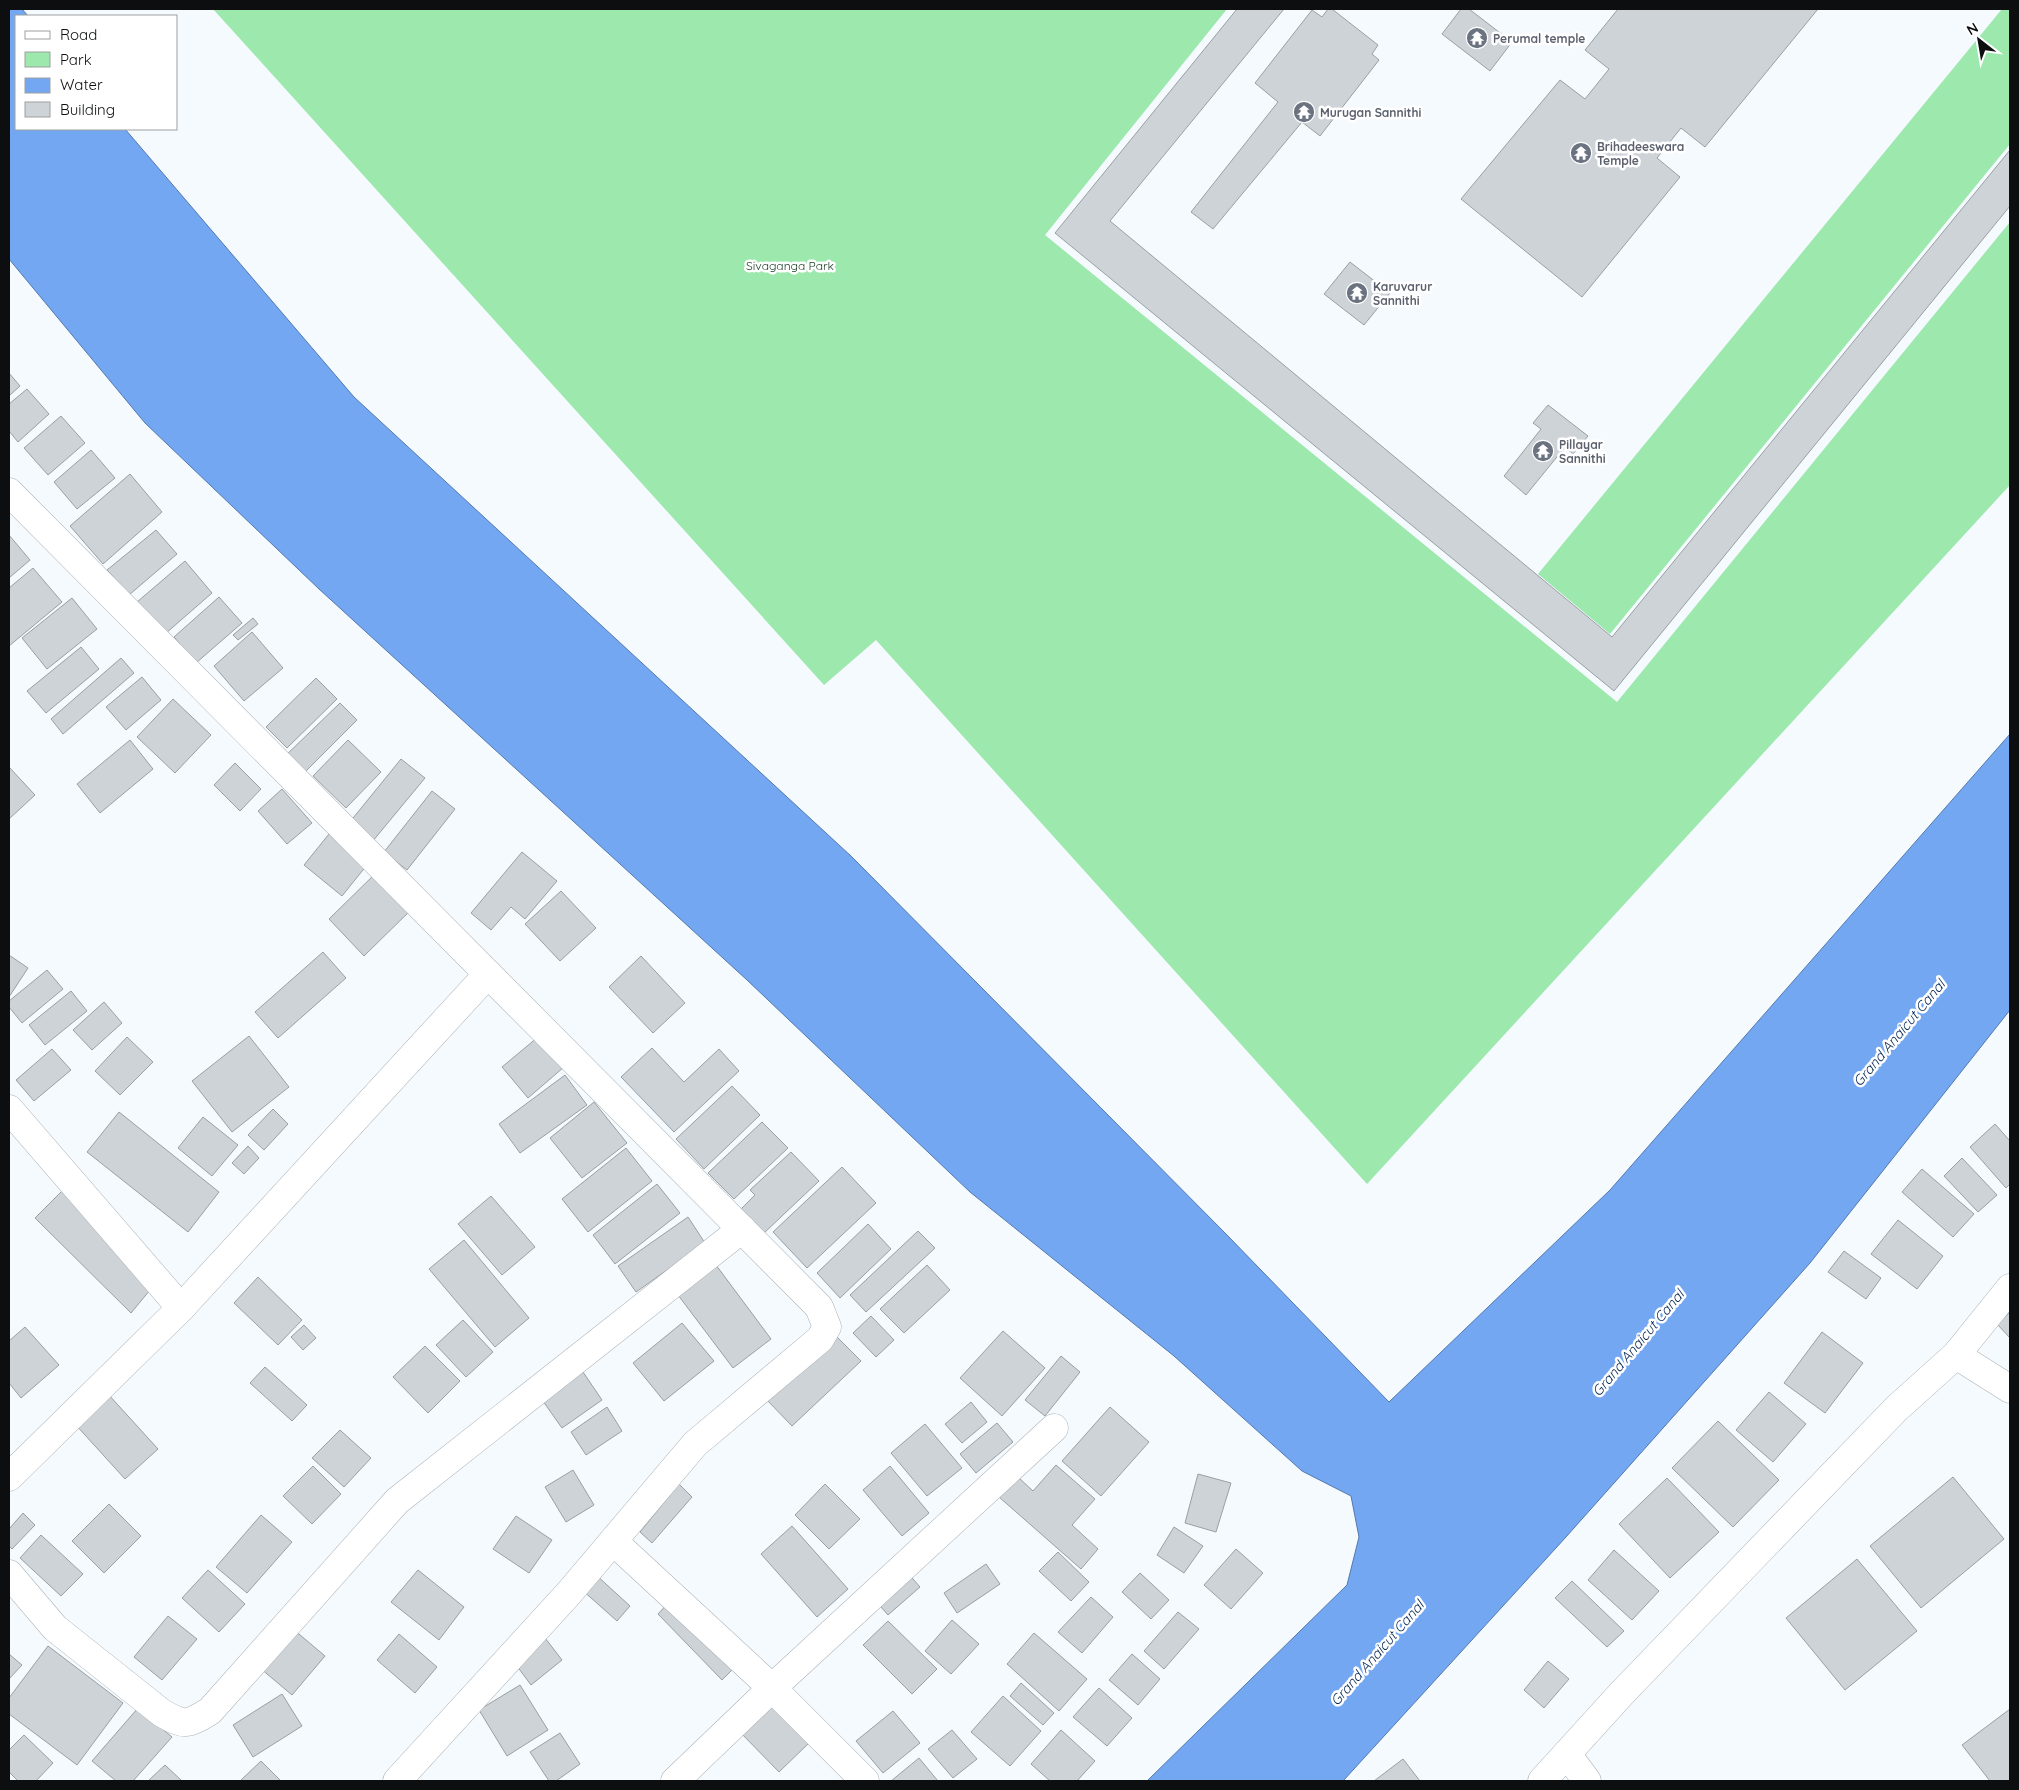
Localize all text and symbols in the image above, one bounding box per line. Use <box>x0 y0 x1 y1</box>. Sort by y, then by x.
legend <box>15 15 178 130</box>
north arrow <box>1954 15 2004 65</box>
text: N <box>1963 18 1981 39</box>
text: Road <box>60 25 97 44</box>
temple icon: Perumal temple <box>1465 26 1489 50</box>
place label: Perumal temple <box>1493 31 1585 46</box>
text: Park <box>60 50 92 69</box>
text: Water <box>60 75 103 94</box>
text: Building <box>60 100 115 119</box>
temple icon: Murugan Sannithi <box>1292 100 1316 124</box>
place label: Murugan Sannithi <box>1320 105 1421 120</box>
place label: Brihadeeswara Temple <box>1597 139 1684 168</box>
temple icon: Brihadeeswara Temple <box>1569 141 1593 165</box>
park label: Sivaganga Park <box>746 258 834 273</box>
place label: Karuvarur Sannithi <box>1373 279 1432 308</box>
temple icon: Karuvarur Sannithi <box>1345 281 1369 305</box>
place label: Pillayar Sannithi <box>1559 437 1606 466</box>
temple icon: Pillayar Sannithi <box>1531 439 1555 463</box>
water label: Grand Anaicut Canal <box>1849 975 1950 1090</box>
water label: Grand Anaicut Canal <box>1588 1285 1689 1400</box>
water label: Grand Anaicut Canal <box>1326 1595 1429 1709</box>

